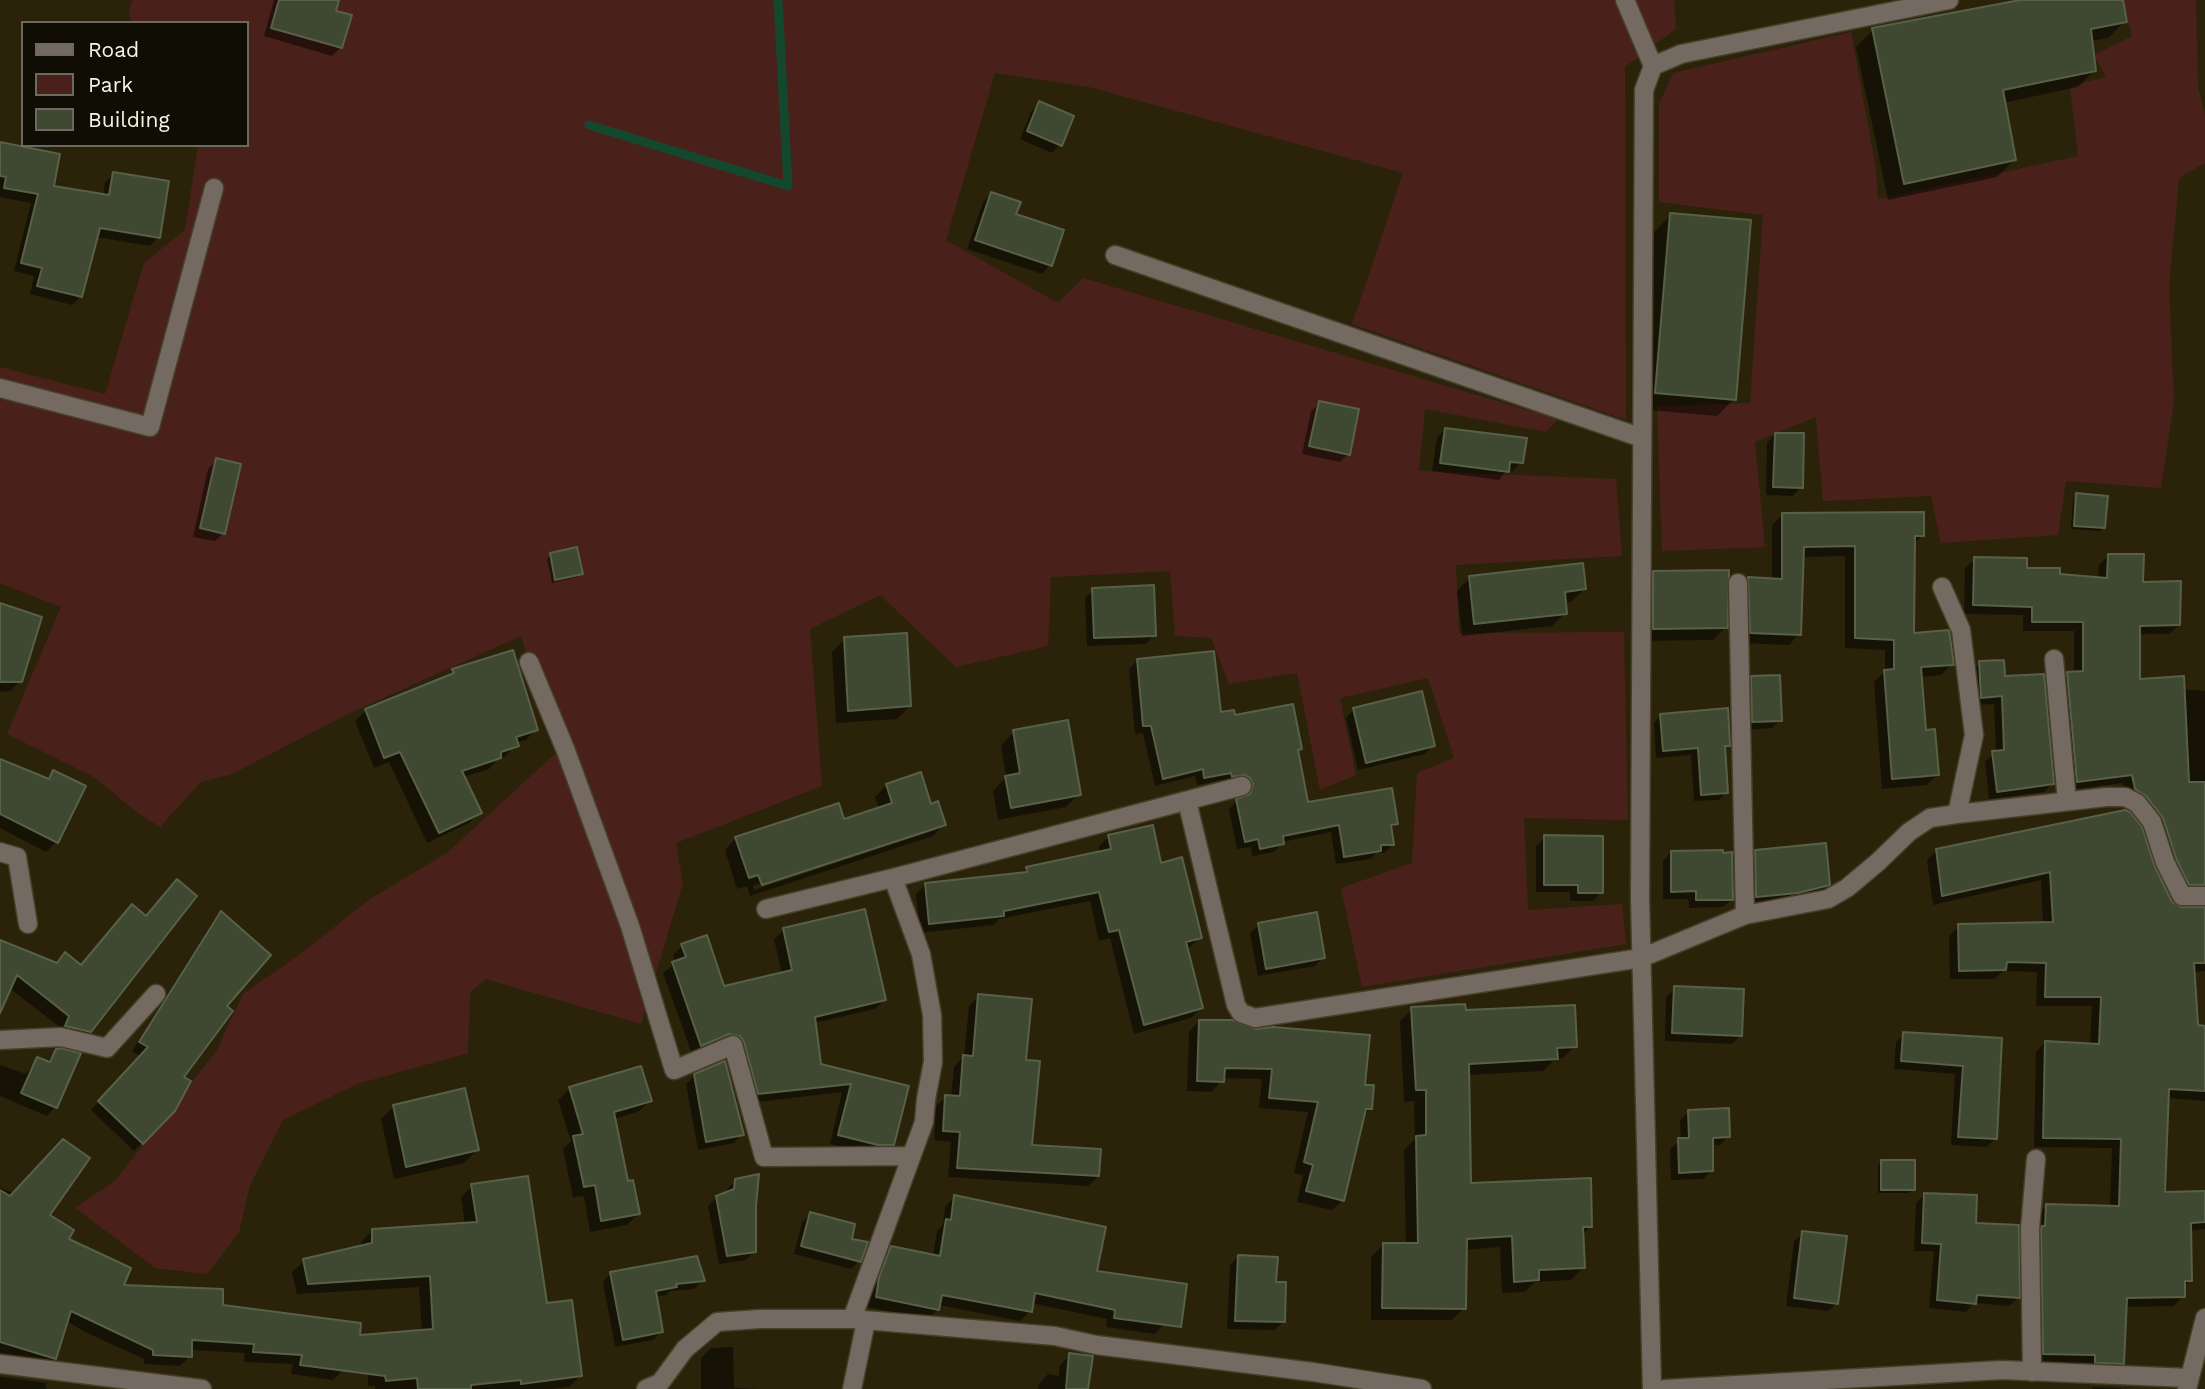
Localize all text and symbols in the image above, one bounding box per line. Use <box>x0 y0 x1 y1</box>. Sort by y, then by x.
legend <box>21 21 248 147</box>
text: Road <box>88 37 139 62</box>
text: Park <box>88 72 133 97</box>
text: Building <box>88 107 170 132</box>

